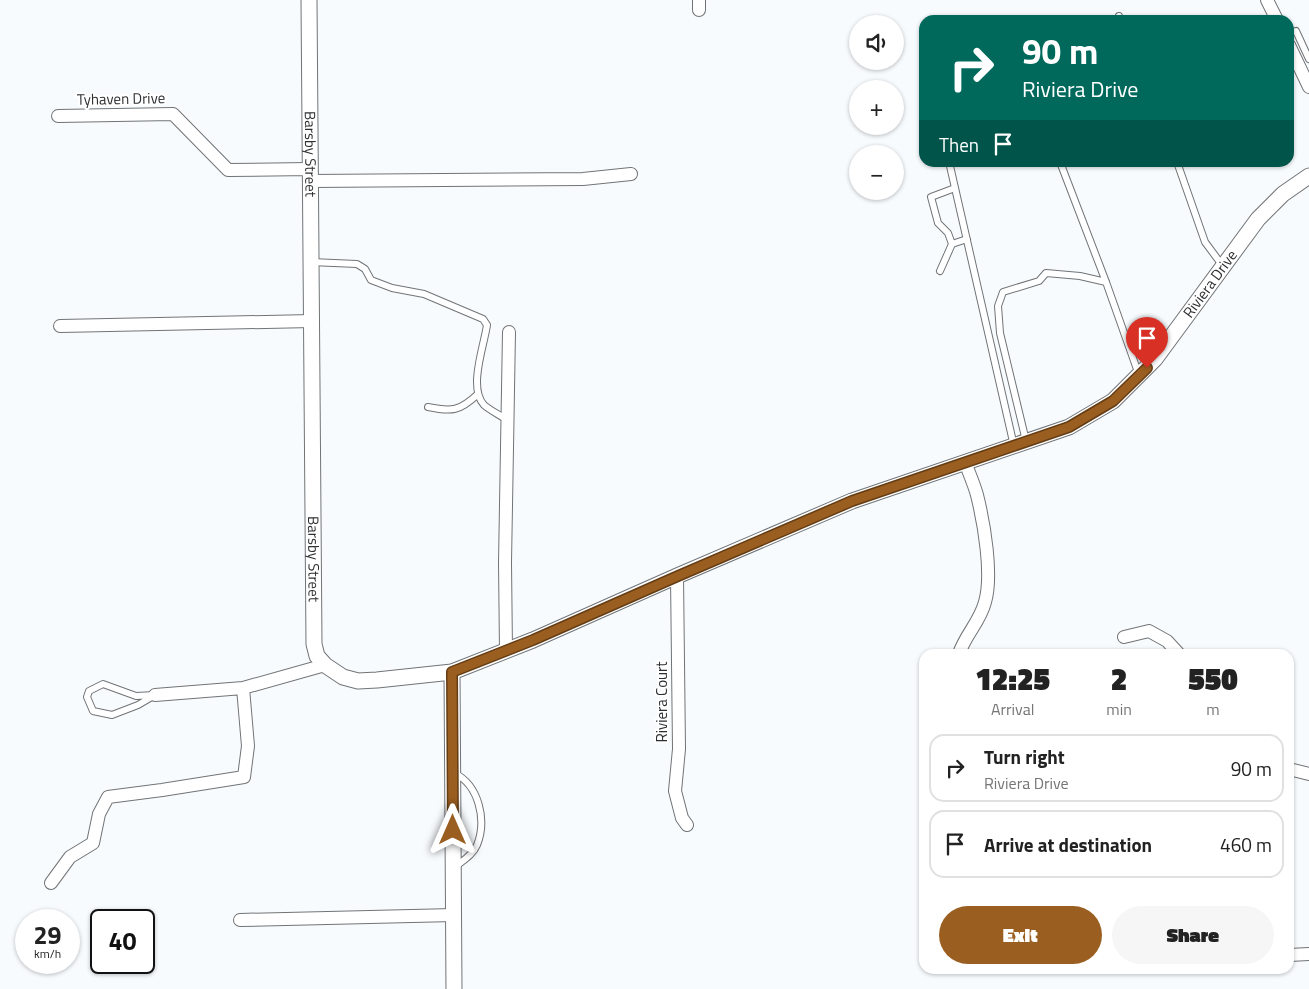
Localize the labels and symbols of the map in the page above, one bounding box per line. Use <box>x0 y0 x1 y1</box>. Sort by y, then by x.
street label: Tyhaven Drive <box>77 86 165 111</box>
street label: Barsby Street <box>299 111 323 198</box>
street label: Riviera Drive <box>1177 245 1243 323</box>
pin <box>1126 317 1168 368</box>
street label: Barsby Street <box>302 516 326 603</box>
street label: Riviera Court <box>650 661 673 742</box>
position arrow <box>426 803 478 855</box>
speed limit sign: 40 <box>90 909 155 974</box>

